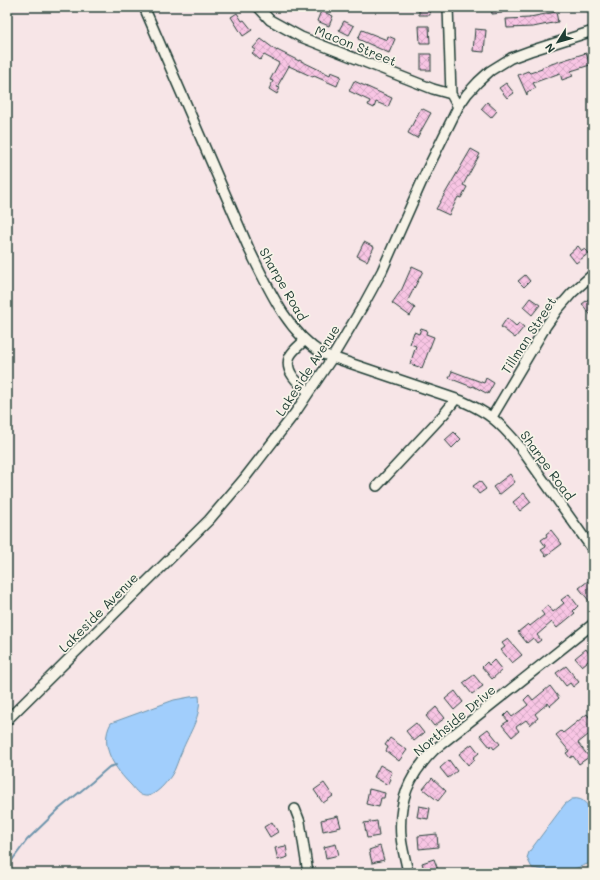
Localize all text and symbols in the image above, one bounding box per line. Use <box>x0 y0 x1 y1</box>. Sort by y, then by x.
street label: Macon Street <box>313 21 400 69</box>
north arrow <box>538 22 578 62</box>
text: N <box>541 40 558 56</box>
street label: Sharpe Road <box>256 244 312 324</box>
street label: Tillman Street <box>497 293 560 377</box>
street label: Lakeside Avenue <box>271 321 343 419</box>
street label: Sharpe Road <box>517 427 579 503</box>
street label: Lakeside Avenue <box>55 569 141 655</box>
street label: Northside Drive <box>409 681 499 759</box>

